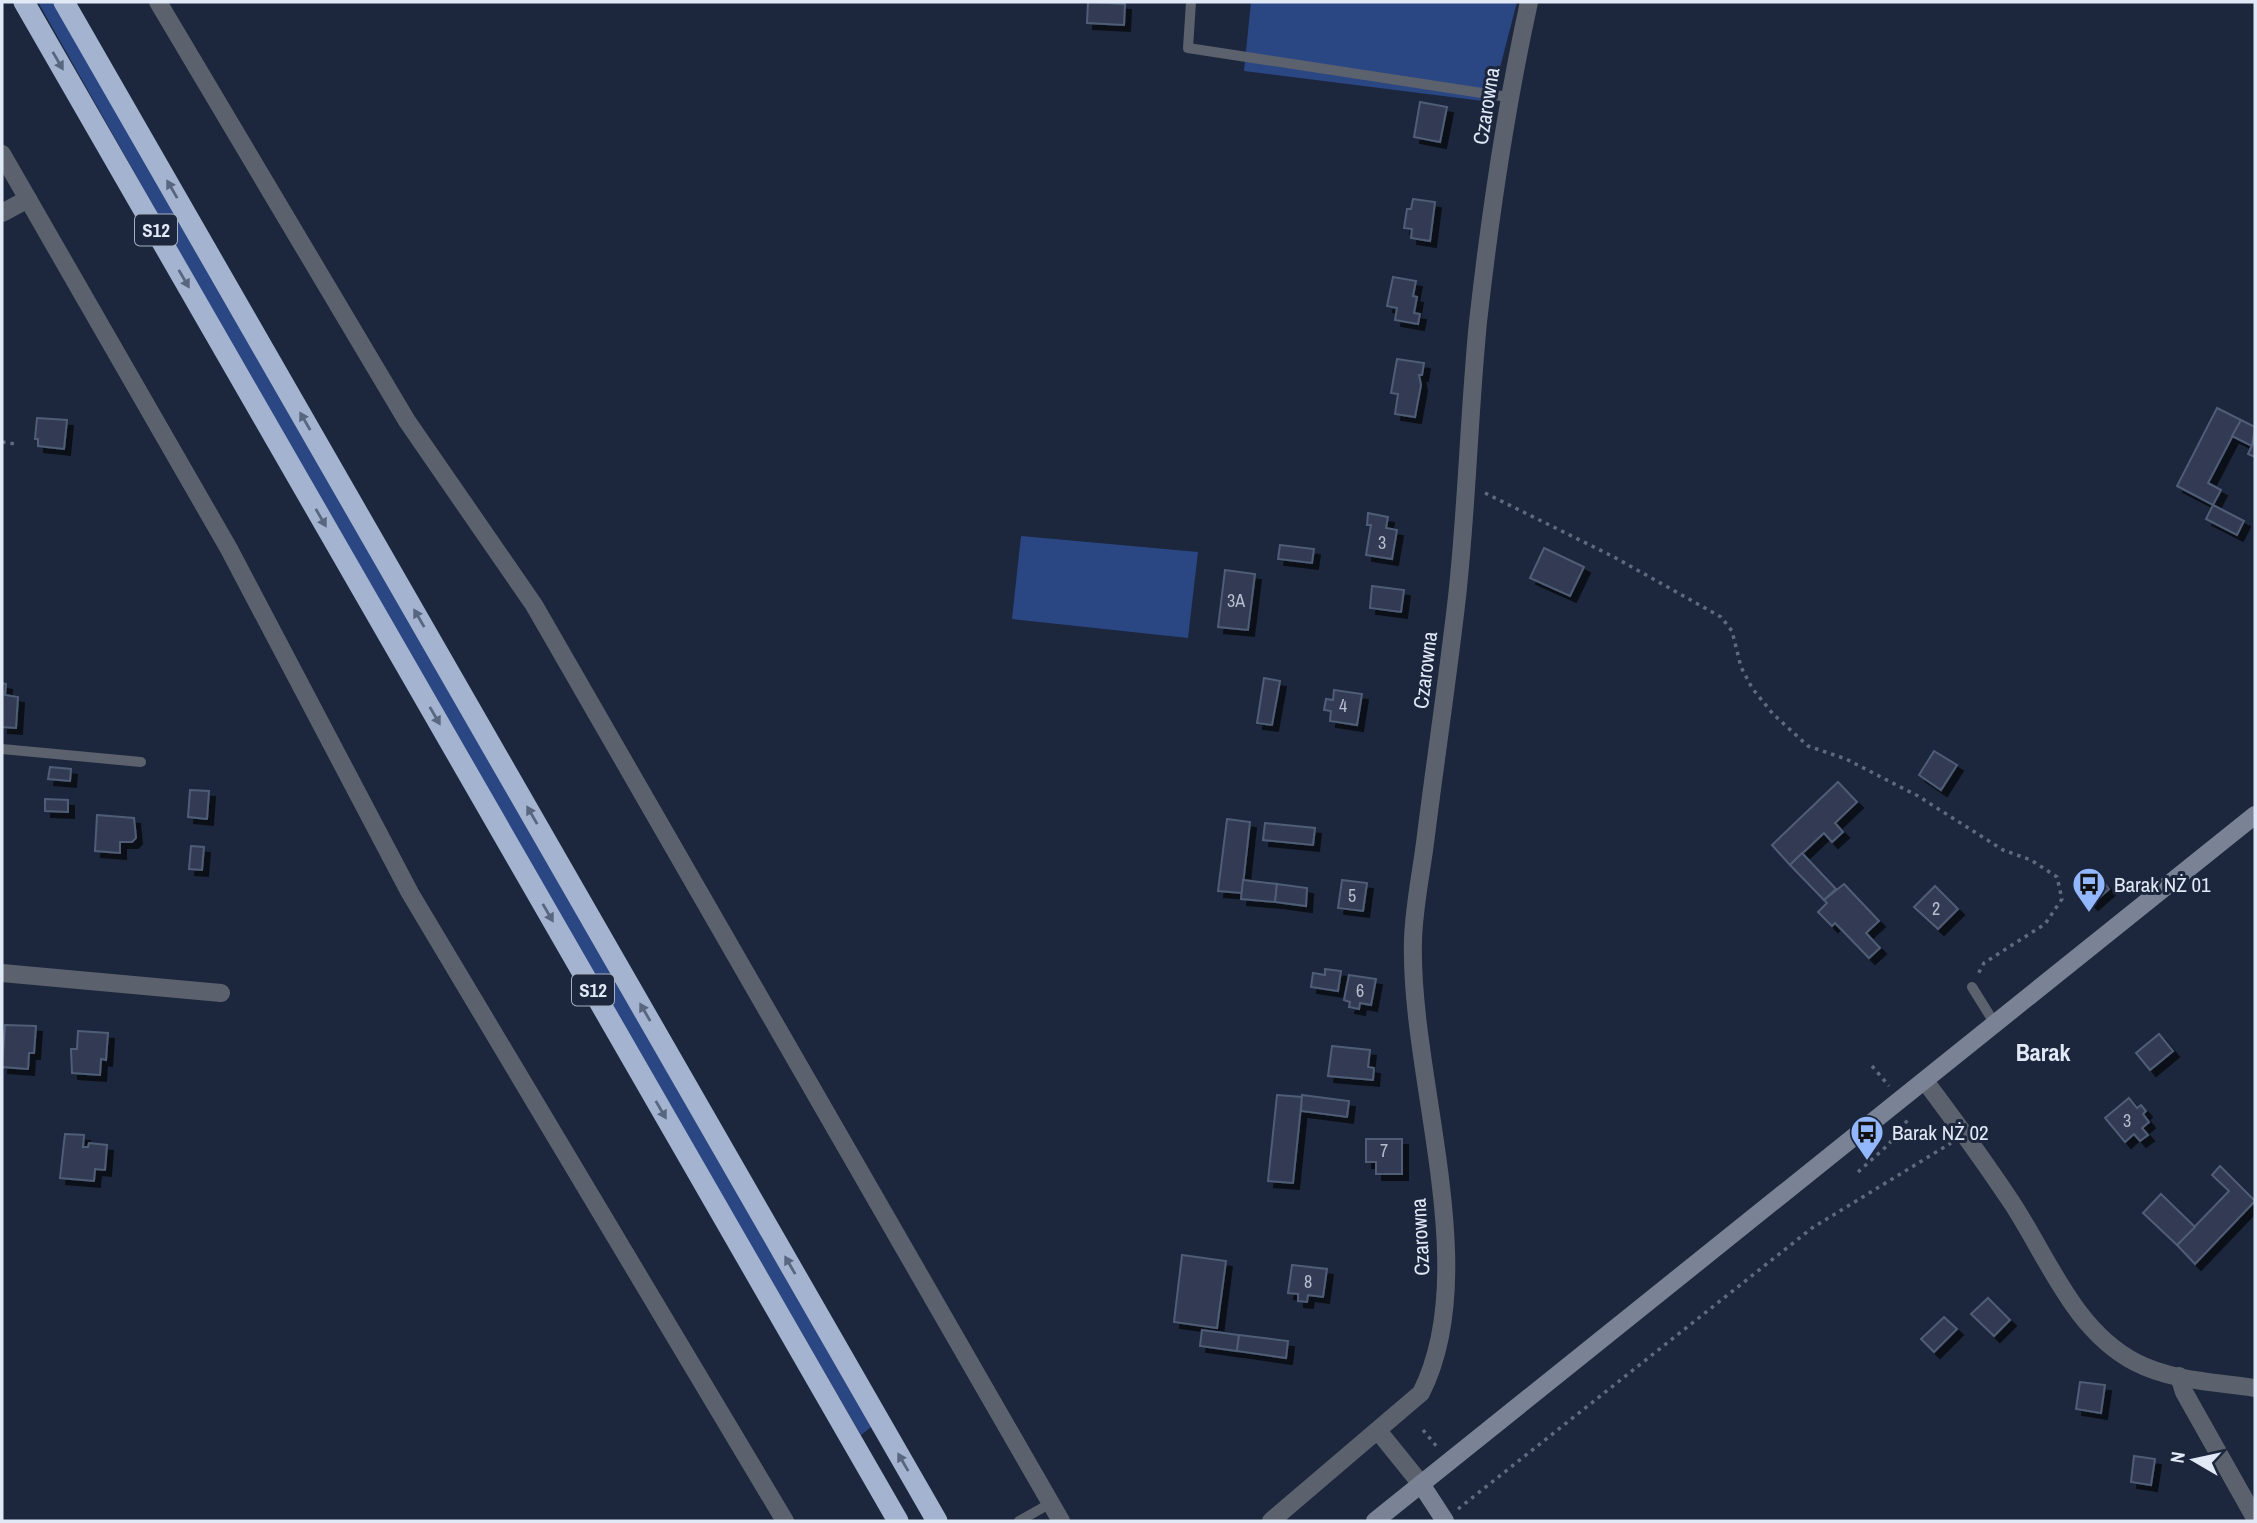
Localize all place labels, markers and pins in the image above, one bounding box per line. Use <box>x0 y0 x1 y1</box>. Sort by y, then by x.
bus stop icon: Barak NŻ 01 <box>2070 865 2108 914</box>
place label: Barak NŻ 01 <box>2114 870 2211 899</box>
bus stop icon: Barak NŻ 02 <box>1848 1113 1886 1162</box>
place label: Barak NŻ 02 <box>1892 1118 1989 1147</box>

